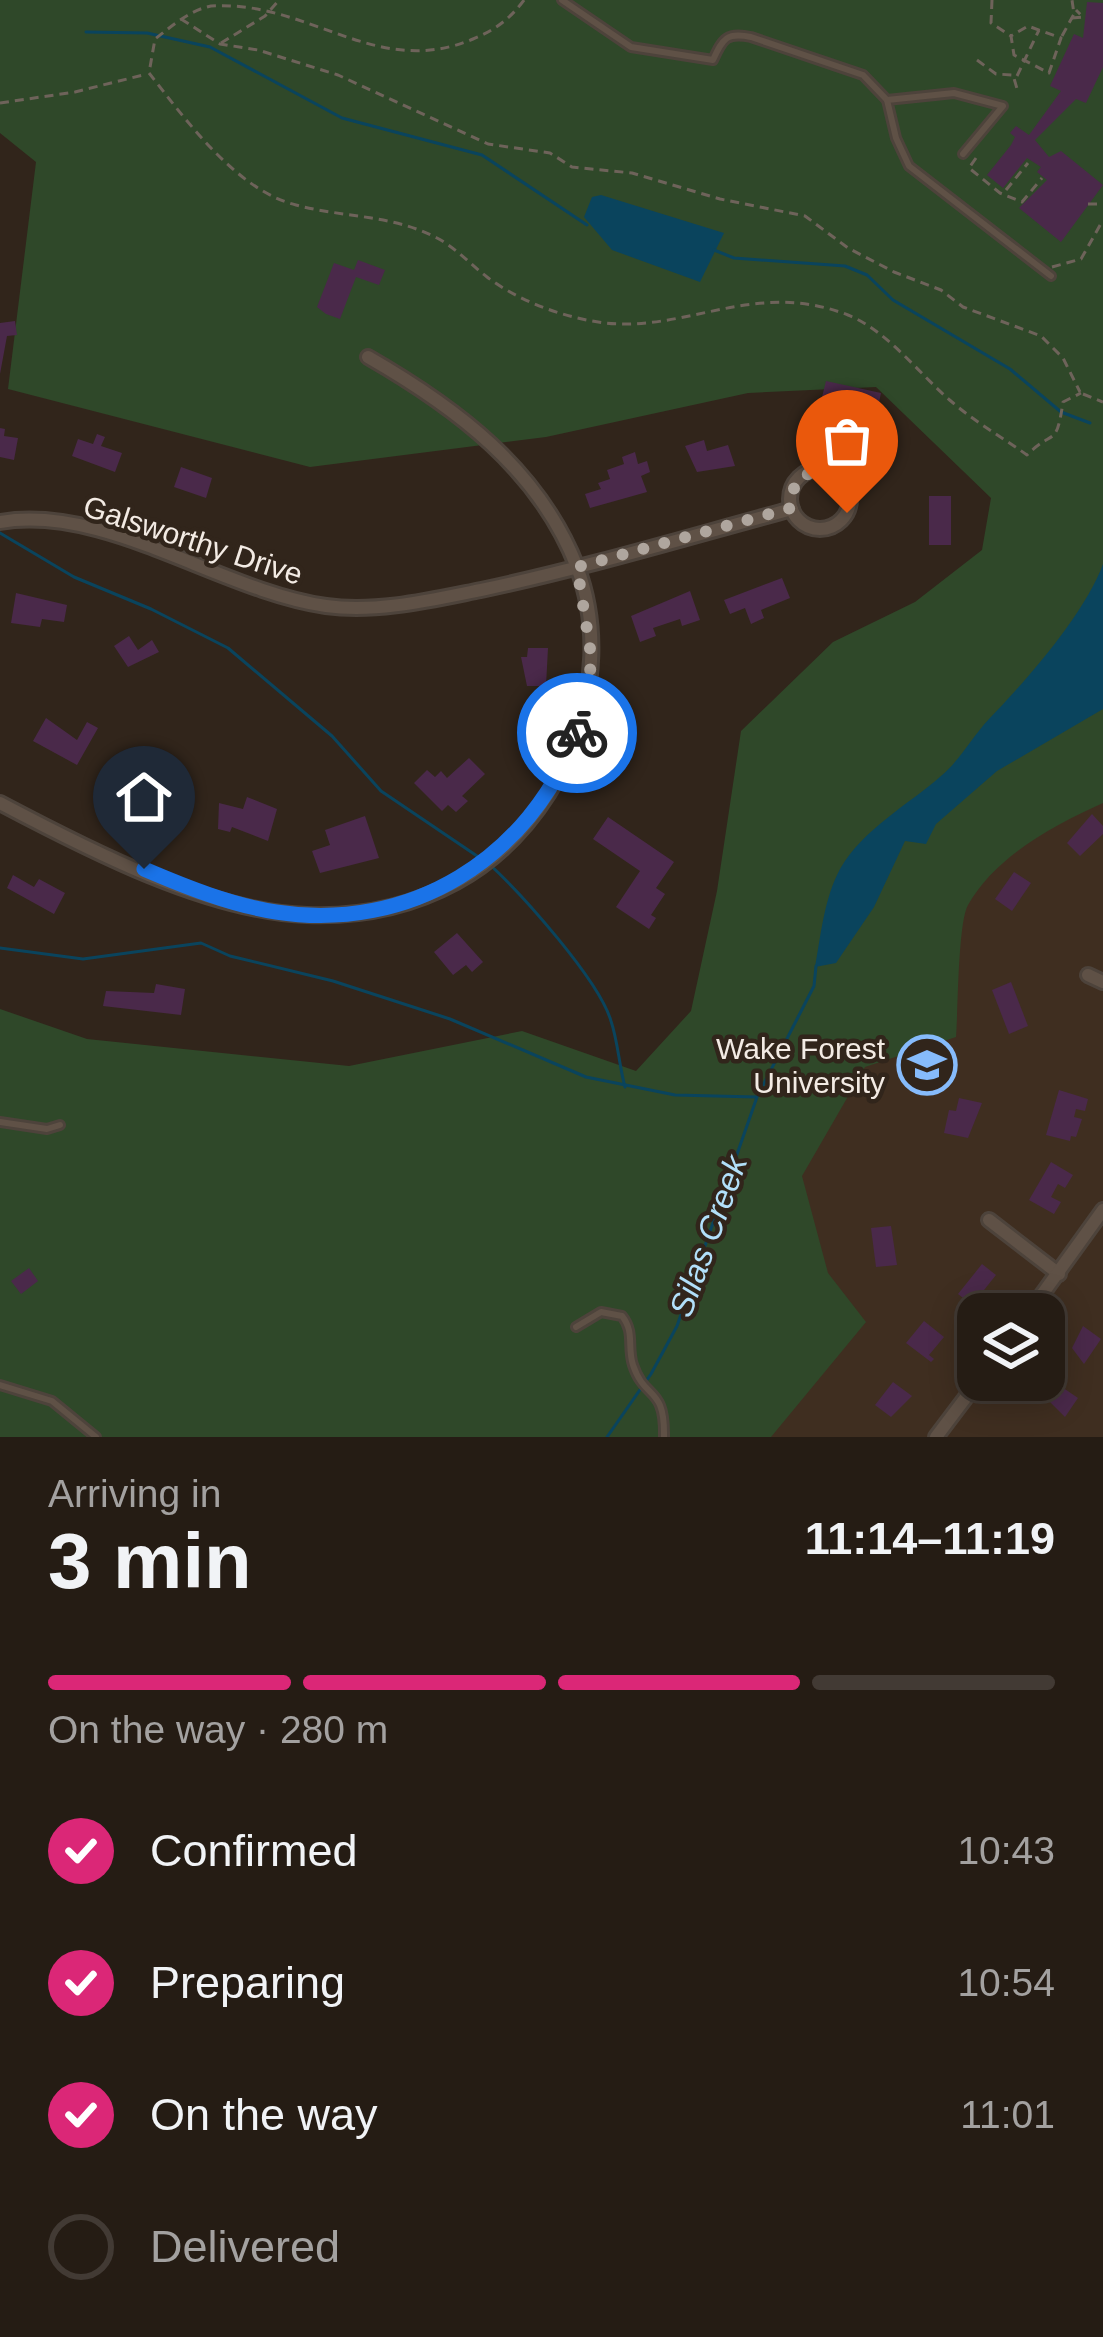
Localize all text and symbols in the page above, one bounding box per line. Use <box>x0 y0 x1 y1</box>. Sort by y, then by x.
pin <box>796 390 898 513</box>
icon: bag <box>814 408 880 474</box>
street label: Galsworthy Drive <box>79 489 307 591</box>
courier <box>517 673 637 793</box>
icon: bike <box>544 700 610 766</box>
pin <box>93 746 195 869</box>
icon: home <box>111 764 177 830</box>
place label: Wake Forest University <box>716 1032 886 1099</box>
school or university icon: Wake Forest University <box>896 1034 958 1096</box>
water label: Silas Creek <box>662 1149 755 1322</box>
map controls <box>957 1293 1065 1401</box>
button: layers <box>957 1293 1065 1401</box>
text: Arriving in <box>48 1472 221 1515</box>
text: 11:14–11:19 <box>805 1513 1055 1564</box>
text: 3 min <box>48 1517 252 1605</box>
text: On the way · 280 m <box>48 1708 388 1751</box>
icon: check <box>48 1818 114 1884</box>
text: Confirmed <box>150 1825 358 1876</box>
text: 10:43 <box>957 1829 1055 1872</box>
icon: check <box>48 1950 114 2016</box>
text: Preparing <box>150 1957 345 2008</box>
text: 10:54 <box>957 1961 1055 2004</box>
icon: check <box>48 2082 114 2148</box>
text: On the way <box>150 2089 378 2140</box>
text: 11:01 <box>960 2093 1055 2136</box>
text: Delivered <box>150 2221 340 2272</box>

